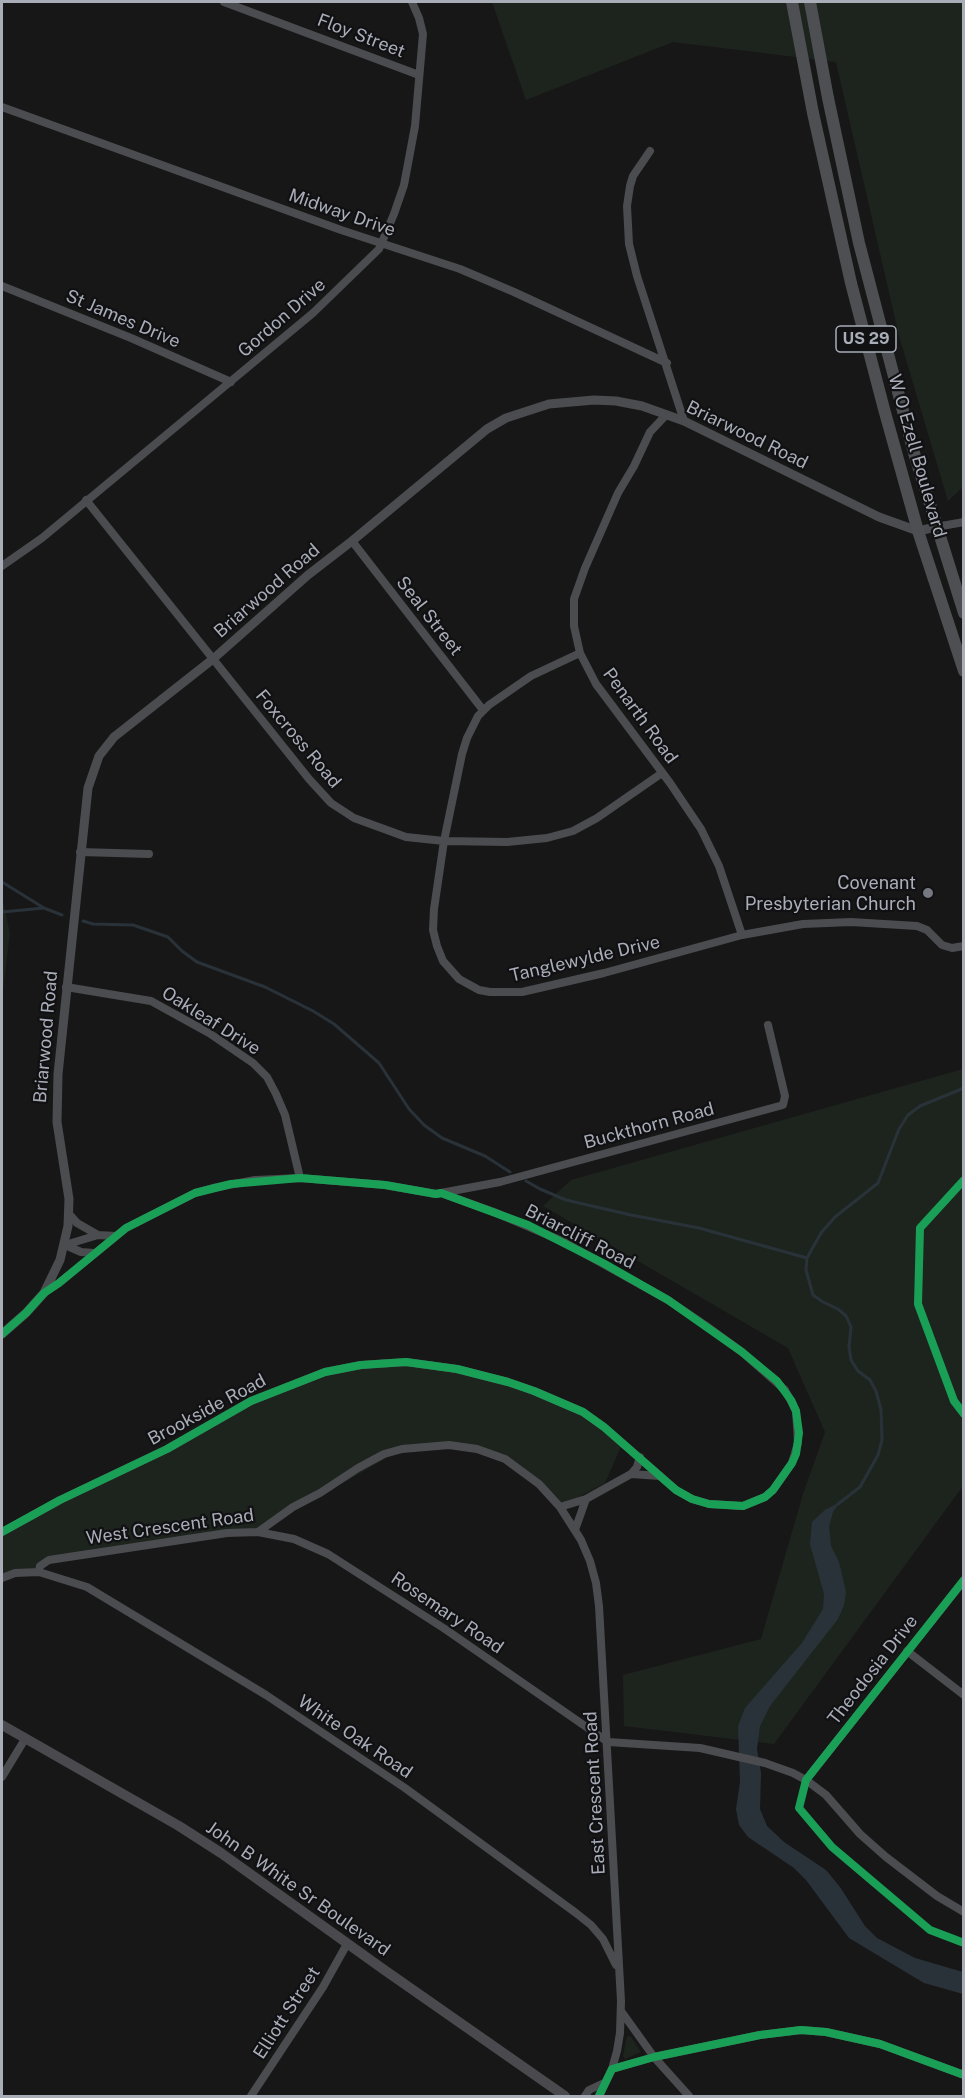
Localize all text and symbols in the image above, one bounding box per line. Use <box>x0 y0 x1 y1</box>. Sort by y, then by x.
street label: Floy Street <box>314 9 408 63</box>
street label: Midway Drive <box>286 185 398 241</box>
street label: Gordon Drive <box>234 274 330 362</box>
street label: St James Drive <box>62 285 184 353</box>
road number: US 29 <box>836 326 896 352</box>
street label: W O Ezell Boulevard <box>883 372 951 540</box>
street label: Briarwood Road <box>683 396 811 474</box>
street label: Briarwood Road <box>210 539 324 643</box>
street label: Seal Street <box>391 572 467 660</box>
street label: Penarth Road <box>598 664 682 768</box>
street label: Foxcross Road <box>251 685 345 793</box>
place label: Covenant Presbyterian Church <box>745 872 916 914</box>
marker: Covenant Presbyterian Church <box>921 886 935 900</box>
street label: Tanglewylde Drive <box>508 931 662 987</box>
street label: Briarwood Road <box>29 970 63 1104</box>
street label: Oakleaf Drive <box>158 982 264 1060</box>
street label: Buckthorn Road <box>581 1098 717 1154</box>
street label: Briarcliff Road <box>521 1200 639 1274</box>
street label: Brookside Road <box>144 1370 270 1450</box>
street label: West Crescent Road <box>85 1505 255 1549</box>
street label: Rosemary Road <box>387 1568 507 1658</box>
street label: Theodosia Drive <box>823 1611 923 1729</box>
street label: White Oak Road <box>294 1691 416 1783</box>
street label: East Crescent Road <box>580 1711 610 1875</box>
street label: John B White Sr Boulevard <box>202 1817 394 1961</box>
street label: Elliott Street <box>249 1963 325 2063</box>

